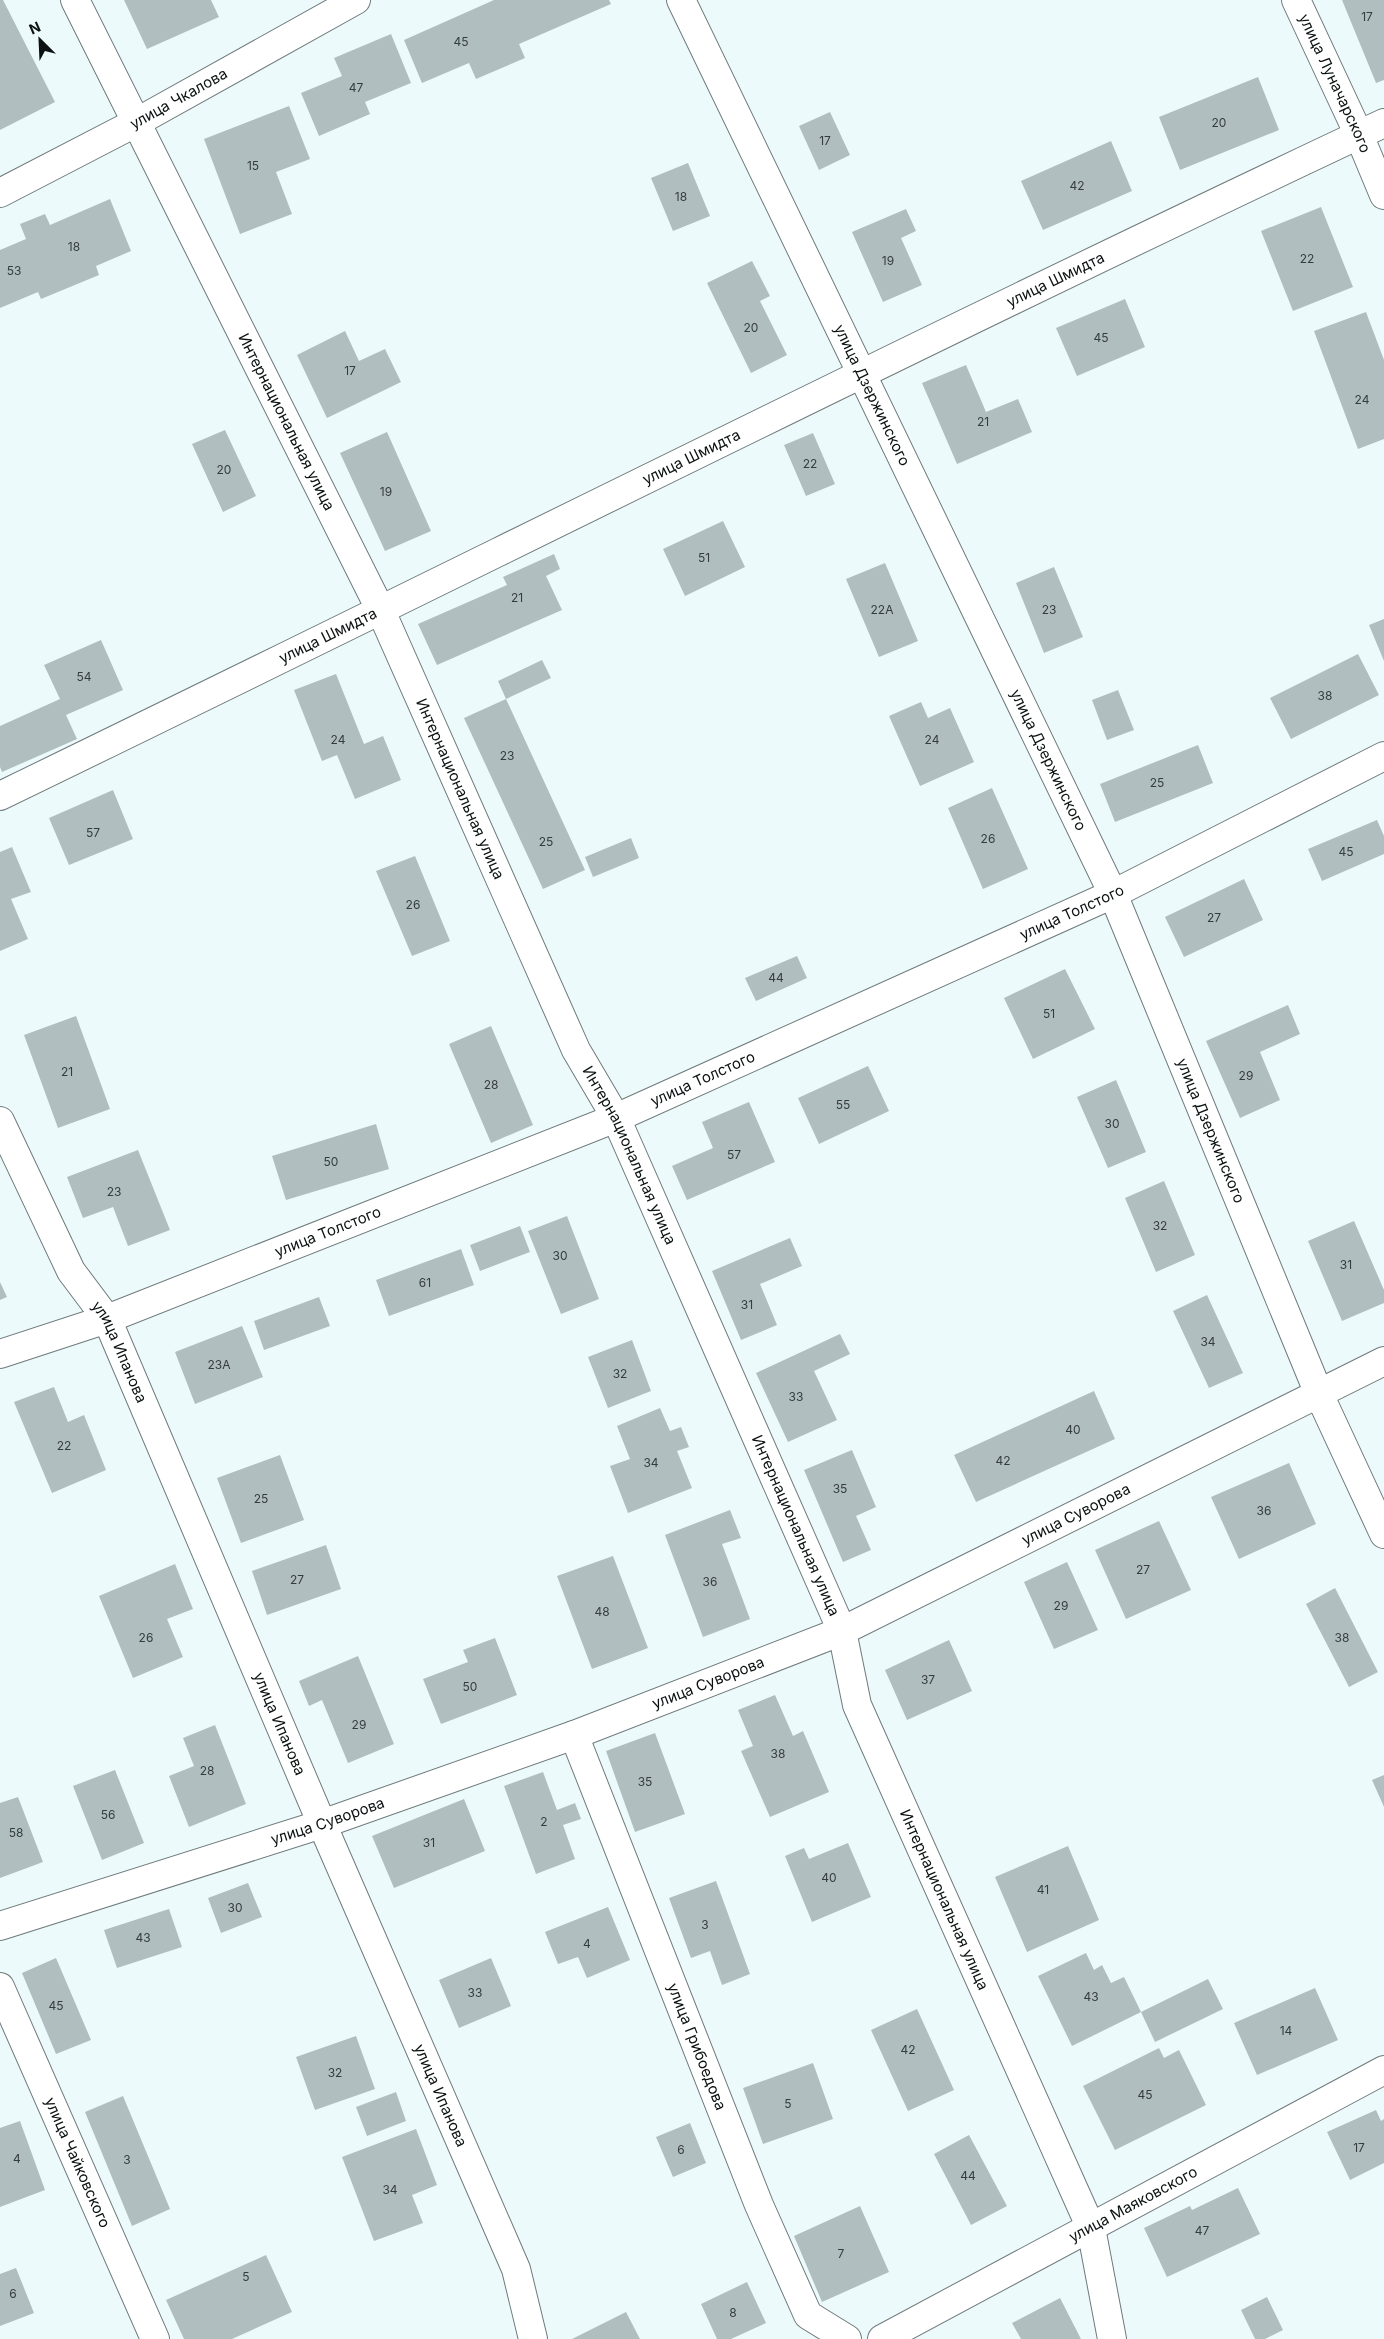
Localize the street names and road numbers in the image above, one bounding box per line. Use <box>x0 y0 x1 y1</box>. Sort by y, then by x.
street label: улица Луначарского <box>1295 11 1375 156</box>
street label: улица Чкалова <box>127 64 230 133</box>
street label: улица Шмидта <box>1003 248 1107 311</box>
street label: улица Дзержинского <box>830 321 915 469</box>
street label: Интернациональная улица <box>234 330 339 514</box>
street label: улица Шмидта <box>639 425 743 489</box>
street label: улица Шмидта <box>276 603 380 667</box>
street label: улица Дзержинского <box>1006 686 1091 834</box>
street label: Интернациональная улица <box>412 695 509 882</box>
street label: улица Толстого <box>1017 880 1127 944</box>
street label: улица Толстого <box>647 1047 758 1110</box>
street label: улица Дзержинского <box>1173 1055 1249 1206</box>
street label: Интернациональная улица <box>579 1062 681 1247</box>
street label: улица Толстого <box>272 1202 384 1261</box>
street label: улица Ипанова <box>88 1297 152 1405</box>
street label: Интернациональная улица <box>748 1432 844 1619</box>
street label: улица Суворова <box>1018 1479 1133 1549</box>
street label: улица Суворова <box>649 1652 767 1713</box>
street label: улица Ипанова <box>249 1669 310 1778</box>
street label: улица Суворова <box>268 1793 387 1849</box>
street label: Интернациональная улица <box>896 1806 993 1993</box>
street label: улица Грибоедова <box>664 1980 731 2113</box>
street label: улица Ипанова <box>410 2041 472 2150</box>
street label: улица Чайковского <box>41 2094 115 2231</box>
street label: улица Маяковского <box>1065 2162 1201 2246</box>

